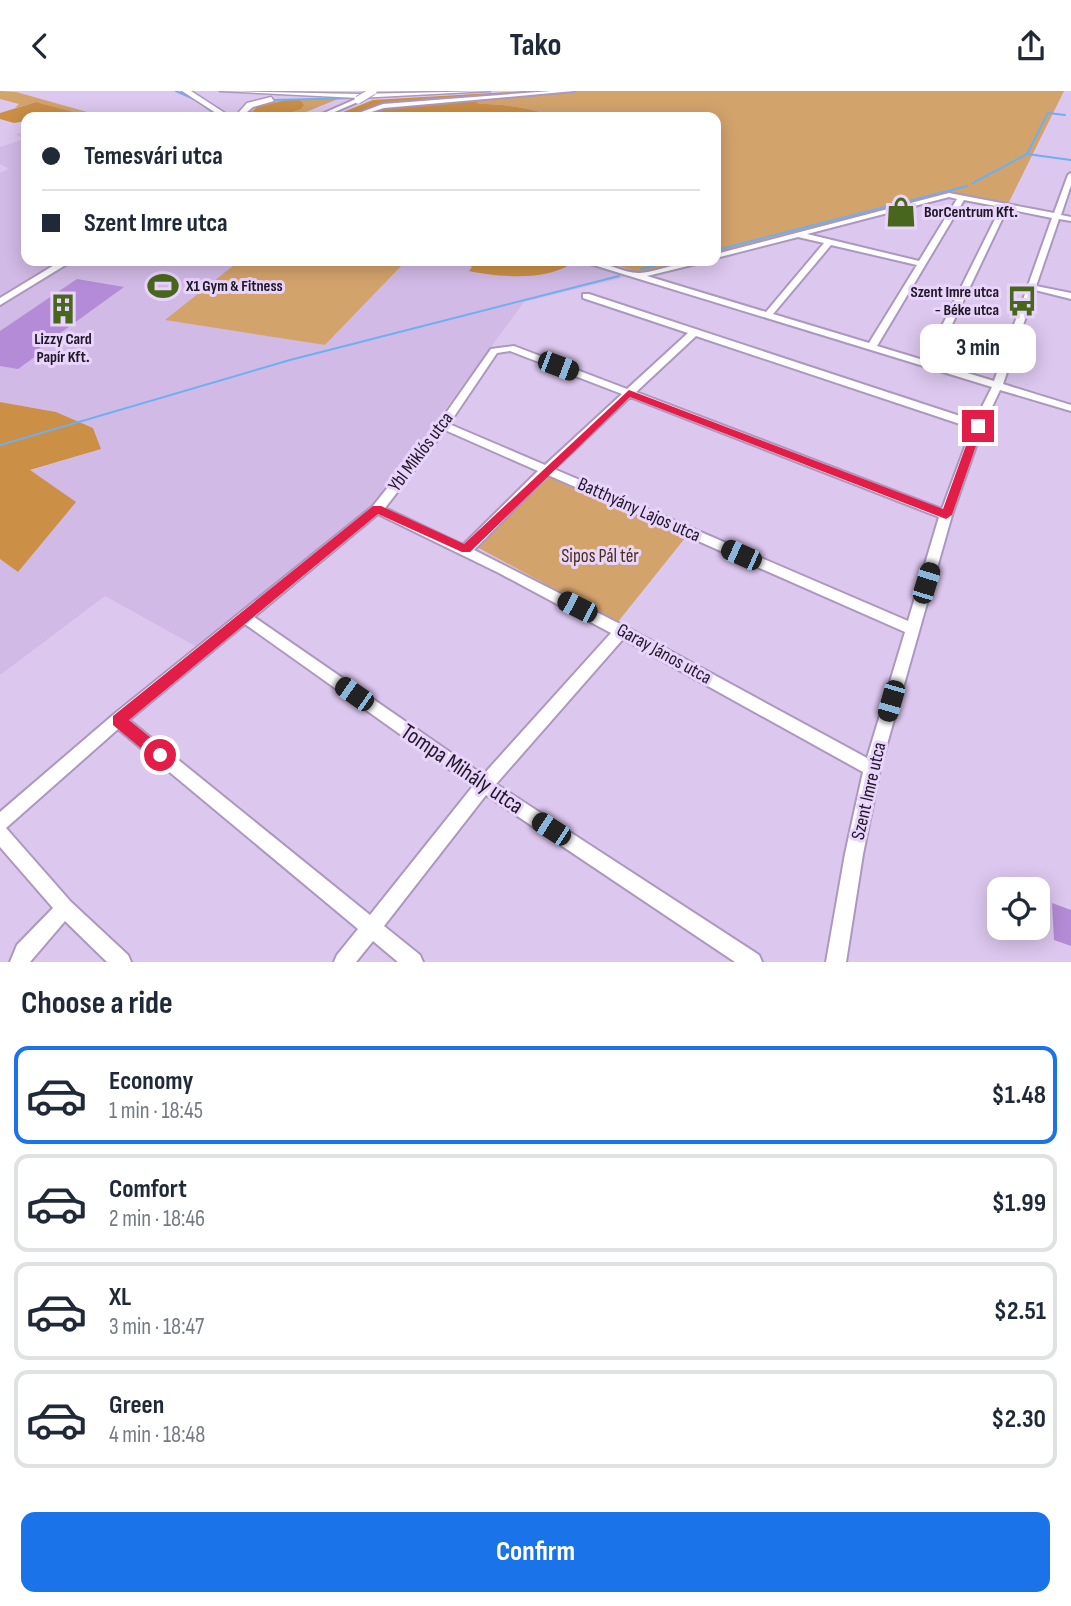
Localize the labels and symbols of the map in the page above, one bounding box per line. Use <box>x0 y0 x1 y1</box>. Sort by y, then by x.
shop icon: BorCentrum Kft. <box>884 195 918 229</box>
place label: BorCentrum Kft. <box>924 203 1018 222</box>
sports icon: X1 Gym & Fitness <box>146 269 180 303</box>
place label: X1 Gym & Fitness <box>185 277 283 296</box>
place label: Szent Imre utca - Béke utca <box>911 283 999 320</box>
bus stop icon: Szent Imre utca - Béke utca <box>1005 284 1039 318</box>
building icon: Lizzy Card Papír Kft. <box>46 292 80 326</box>
callout: 3 min <box>920 324 1036 373</box>
place label: Lizzy Card Papír Kft. <box>34 330 92 367</box>
car <box>535 349 582 383</box>
street label: Ybl Miklós utca <box>384 408 458 496</box>
route end <box>962 410 994 442</box>
street label: Batthyány Lajos utca <box>574 473 704 547</box>
car <box>718 537 765 573</box>
park label: Sipos Pál tér <box>561 545 639 568</box>
car <box>910 560 943 606</box>
car <box>554 588 601 626</box>
street label: Garay János utca <box>613 619 715 689</box>
car <box>331 673 378 715</box>
car <box>876 678 907 724</box>
street label: Tompa Mihály utca <box>395 718 529 820</box>
route start <box>144 739 176 771</box>
street label: Szent Imre utca <box>847 740 891 842</box>
car <box>528 809 575 849</box>

